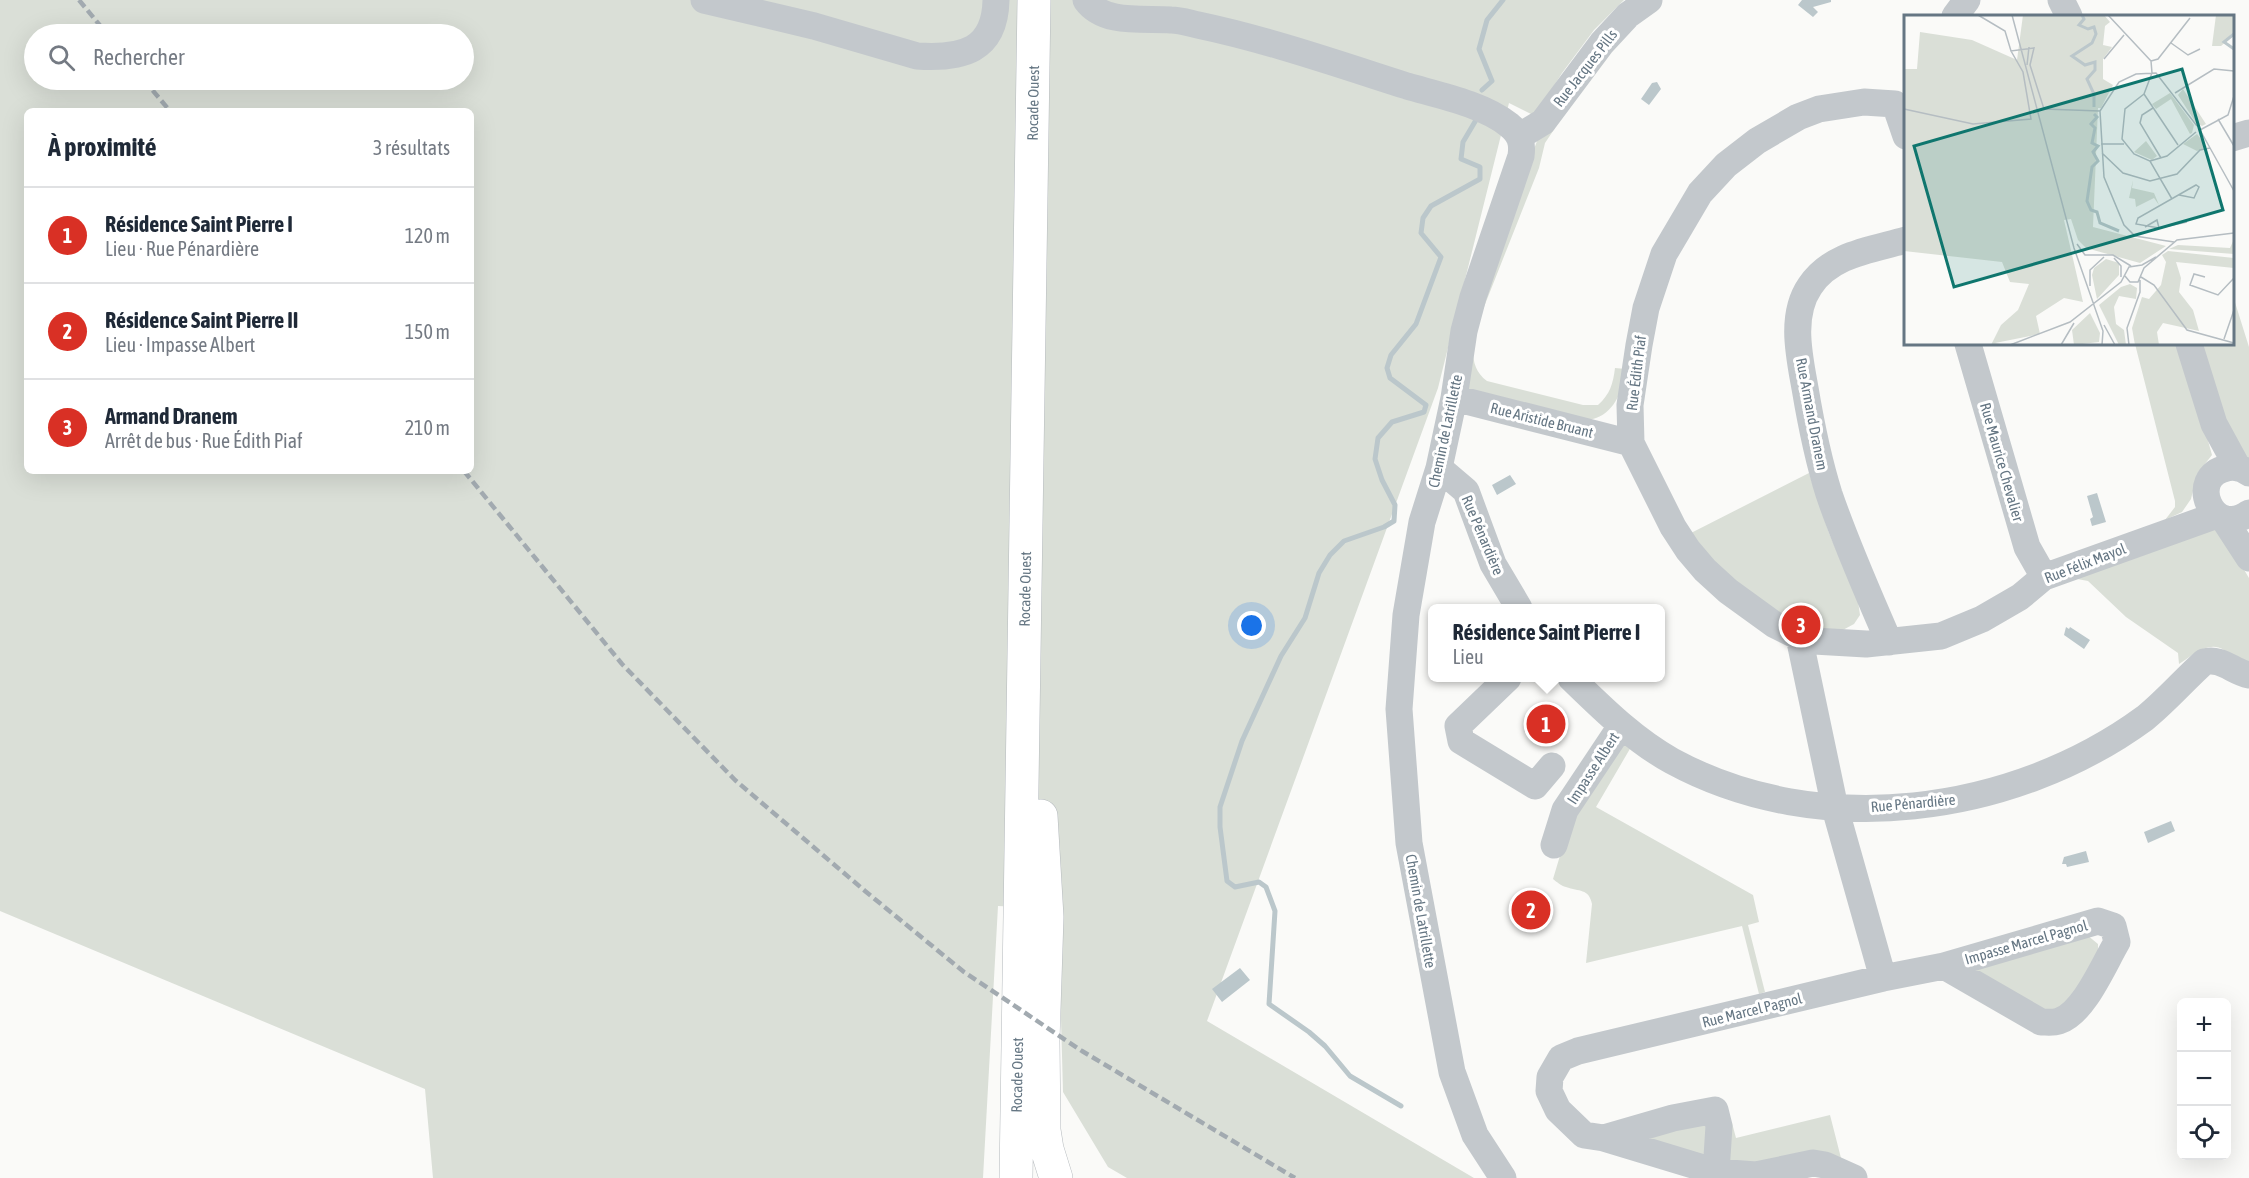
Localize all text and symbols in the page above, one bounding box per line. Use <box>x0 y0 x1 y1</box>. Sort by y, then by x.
inset map <box>1904 15 2234 345</box>
search box <box>24 24 474 90</box>
street label: Rue Jacques Pills <box>1550 26 1620 110</box>
icon: search <box>45 41 78 74</box>
text: Rechercher <box>93 44 184 70</box>
street label: Rocade Ouest <box>1024 65 1042 141</box>
text: À proximité <box>48 132 156 162</box>
text: 3 résultats <box>373 136 450 159</box>
text: Résidence Saint Pierre I <box>105 211 293 237</box>
text: 1 <box>63 224 72 247</box>
text: 120 m <box>405 224 450 247</box>
text: Lieu · Rue Pénardière <box>105 237 259 260</box>
text: Résidence Saint Pierre II <box>105 307 298 333</box>
text: 2 <box>63 320 72 343</box>
text: 150 m <box>405 320 450 343</box>
text: Lieu · Impasse Albert <box>105 333 255 356</box>
street label: Rue Édith Piaf <box>1623 334 1649 412</box>
street label: Rue Armand Dranem <box>1793 356 1831 472</box>
street label: Chemin de Latrillette <box>1425 373 1465 489</box>
street label: Rue Aristide Bruant <box>1489 399 1595 441</box>
street label: Rue Maurice Chevalier <box>1977 401 2027 524</box>
text: Armand Dranem <box>105 403 238 429</box>
text: 3 <box>63 416 72 439</box>
text: 210 m <box>405 416 450 439</box>
text: Arrêt de bus · Rue Édith Piaf <box>105 429 303 452</box>
street label: Rue Pénardière <box>1459 493 1507 578</box>
street label: Rue Félix Mayol <box>2042 540 2128 586</box>
street label: Rocade Ouest <box>1016 551 1034 627</box>
pin: 3 <box>1782 602 1820 648</box>
popup <box>1428 604 1665 682</box>
your location <box>1237 611 1266 640</box>
text: Résidence Saint Pierre I <box>1453 619 1640 645</box>
text: Lieu <box>1453 645 1484 668</box>
pin: 1 <box>1526 702 1566 746</box>
street label: Impasse Albert <box>1564 729 1622 807</box>
street label: Rue Pénardière <box>1870 791 1956 815</box>
street label: Chemin de Latrillette <box>1403 853 1439 969</box>
pin: 2 <box>1512 888 1550 932</box>
street label: Impasse Marcel Pagnol <box>1963 916 2089 968</box>
street label: Rue Marcel Pagnol <box>1700 989 1804 1031</box>
map controls <box>2177 998 2231 1160</box>
button: + <box>2177 998 2231 1052</box>
street label: Rocade Ouest <box>1008 1037 1026 1113</box>
button: − <box>2177 1052 2231 1106</box>
button: locate <box>2177 1106 2231 1160</box>

